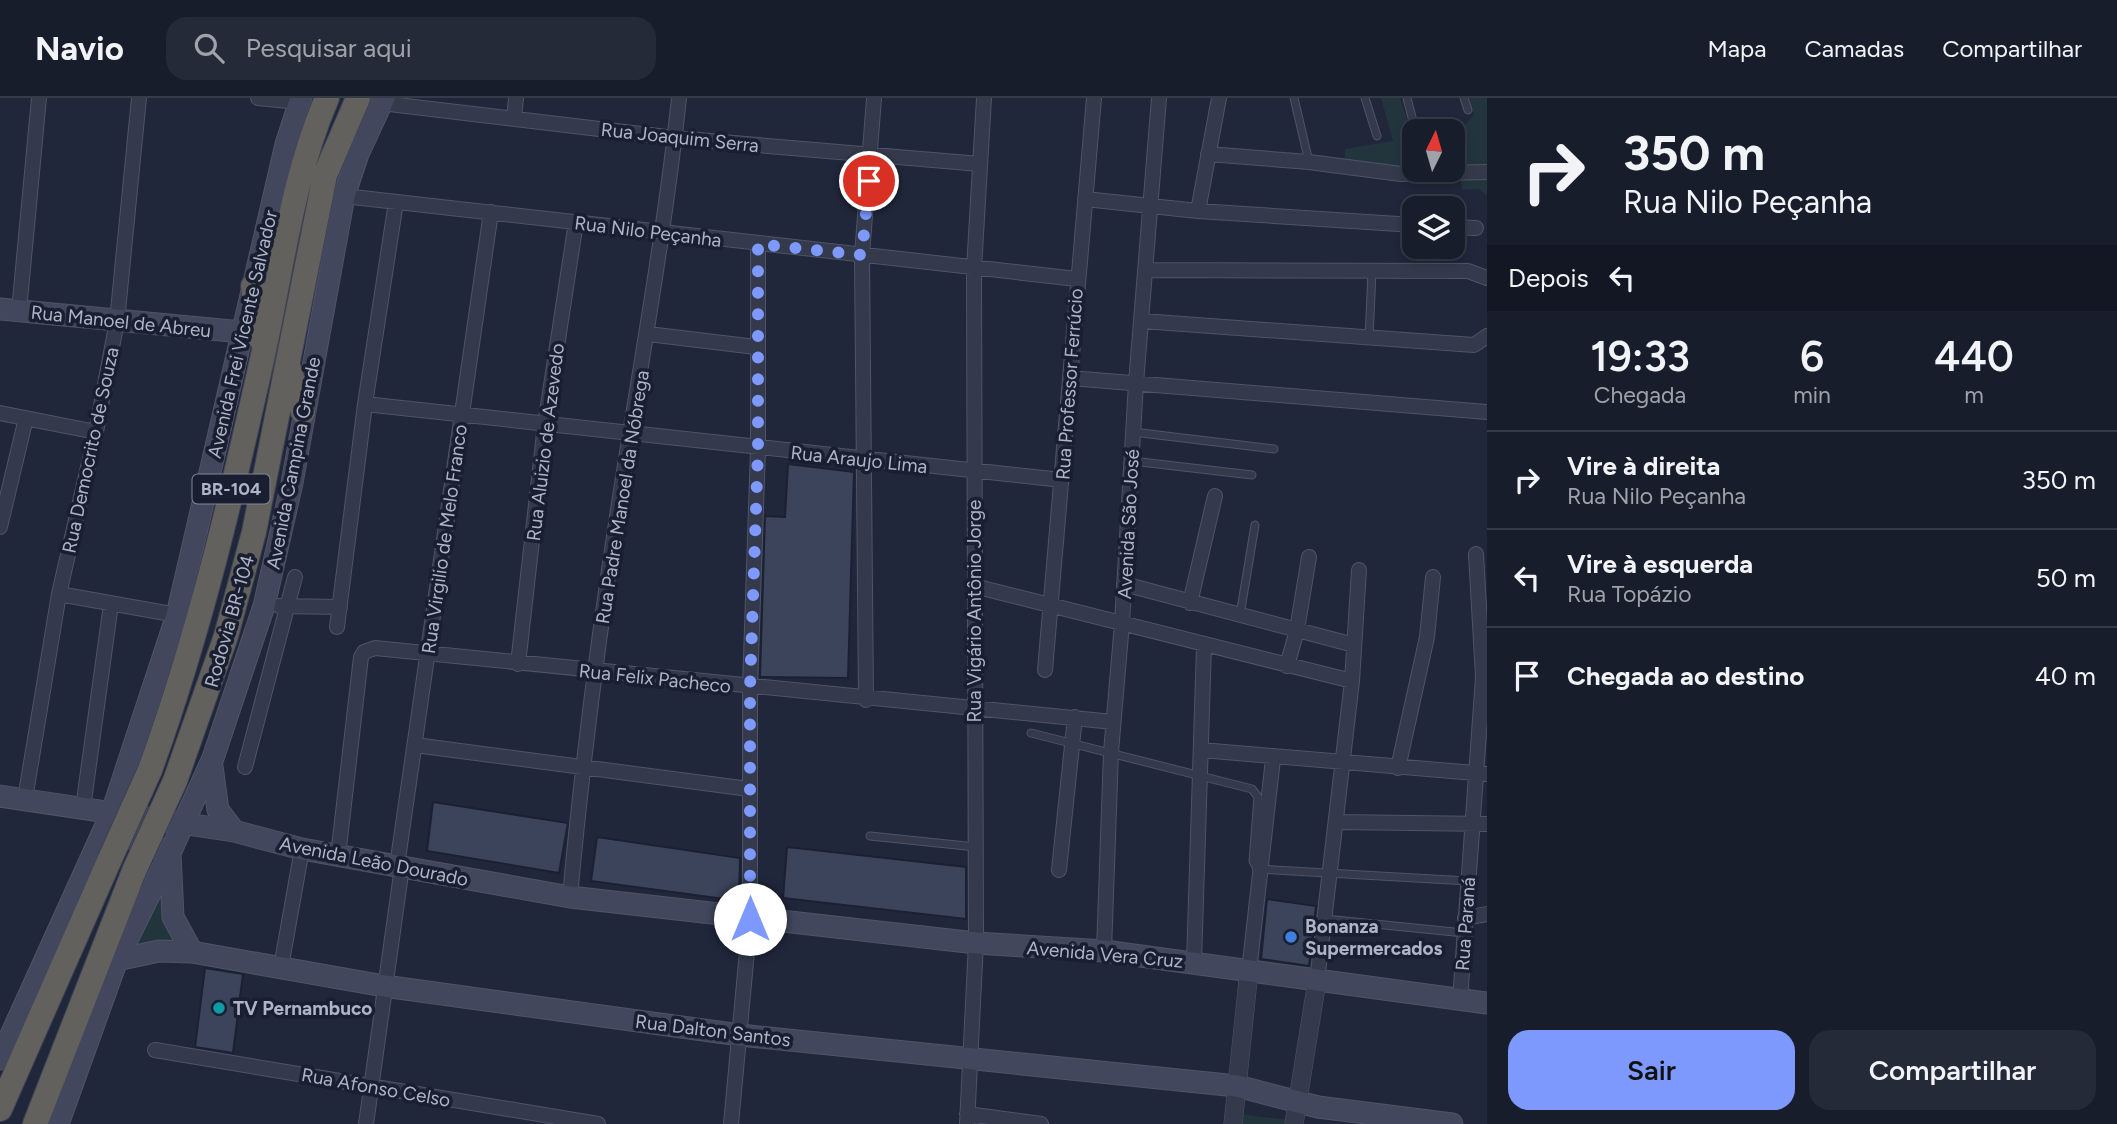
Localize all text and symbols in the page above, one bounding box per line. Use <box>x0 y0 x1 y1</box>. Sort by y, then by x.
search box <box>166 17 656 80</box>
text: Navio <box>35 29 124 68</box>
icon: search <box>190 29 228 67</box>
text: Pesquisar aqui <box>246 32 412 64</box>
text: Mapa <box>1707 34 1766 63</box>
text: Camadas <box>1804 34 1904 63</box>
text: Compartilhar <box>1942 34 2082 63</box>
street label: Rua Joaquim Serra <box>600 118 760 157</box>
north arrow <box>1402 119 1465 182</box>
map controls <box>1402 119 1465 259</box>
text: 350 m <box>1623 123 1765 182</box>
icon: right <box>1508 126 1599 217</box>
pin <box>839 151 899 211</box>
icon: arrive <box>850 162 888 200</box>
text: Rua Nilo Peçanha <box>1623 183 1872 221</box>
button: layers <box>1402 196 1465 259</box>
street label: Avenida Frei Vicente Salvador <box>203 207 282 460</box>
street label: Rua Nilo Peçanha <box>573 211 723 252</box>
icon: left <box>1603 259 1641 297</box>
text: Depois <box>1508 262 1589 294</box>
street label: Rua Professor Ferrúcio <box>1051 287 1088 481</box>
street label: Rua Manoel de Abreu <box>30 301 212 342</box>
text: 19:33 <box>1590 331 1690 382</box>
text: 6 <box>1800 331 1824 382</box>
text: 440 <box>1934 331 2014 382</box>
street label: Rua Aluizio de Azevedo <box>522 342 569 542</box>
street label: Rua Democrito de Souza <box>57 345 124 555</box>
street label: Avenida Campina Grande <box>262 355 325 571</box>
street label: Rua Padre Manoel da Nóbrega <box>591 369 654 626</box>
text: Chegada <box>1594 381 1686 409</box>
text: min <box>1793 381 1831 409</box>
text: m <box>1964 381 1984 409</box>
street label: Rua Virgilio de Melo Franco <box>417 423 472 655</box>
street label: Rua Araujo Lima <box>789 441 928 478</box>
street label: Avenida São José <box>1113 448 1144 600</box>
text: Vire à direita <box>1567 450 1720 482</box>
icon: right <box>1508 461 1546 499</box>
text: 350 m <box>2022 464 2096 496</box>
road number: BR-104 <box>192 474 270 503</box>
text: Rua Nilo Peçanha <box>1567 482 1746 510</box>
street label: Rua Vigário Antônio Jorge <box>963 500 986 722</box>
text: Vire à esquerda <box>1567 548 1753 580</box>
street label: Rodovia BR-104 <box>200 552 259 690</box>
icon: left <box>1508 559 1546 597</box>
text: 50 m <box>2036 562 2096 594</box>
text: Rua Topázio <box>1567 580 1692 608</box>
icon: arrive <box>1508 657 1546 695</box>
street label: Rua Felix Pacheco <box>578 659 732 698</box>
text: Chegada ao destino <box>1567 660 1804 692</box>
text: 40 m <box>2035 660 2096 692</box>
street label: Avenida Leão Dourado <box>278 832 470 891</box>
street label: Rua Paraná <box>1451 876 1480 972</box>
position arrow <box>713 882 787 956</box>
place label: Bonanza Supermercados <box>1305 915 1443 960</box>
marker: Bonanza Supermercados <box>1283 929 1299 945</box>
street label: Avenida Vera Cruz <box>1026 936 1184 973</box>
place label: TV Pernambuco <box>233 997 372 1020</box>
marker: TV Pernambuco <box>211 1000 227 1016</box>
street label: Rua Dalton Santos <box>634 1010 792 1051</box>
button: Sair <box>1508 1030 1795 1110</box>
button: Compartilhar <box>1809 1030 2096 1110</box>
street label: Rua Afonso Celso <box>300 1063 452 1112</box>

